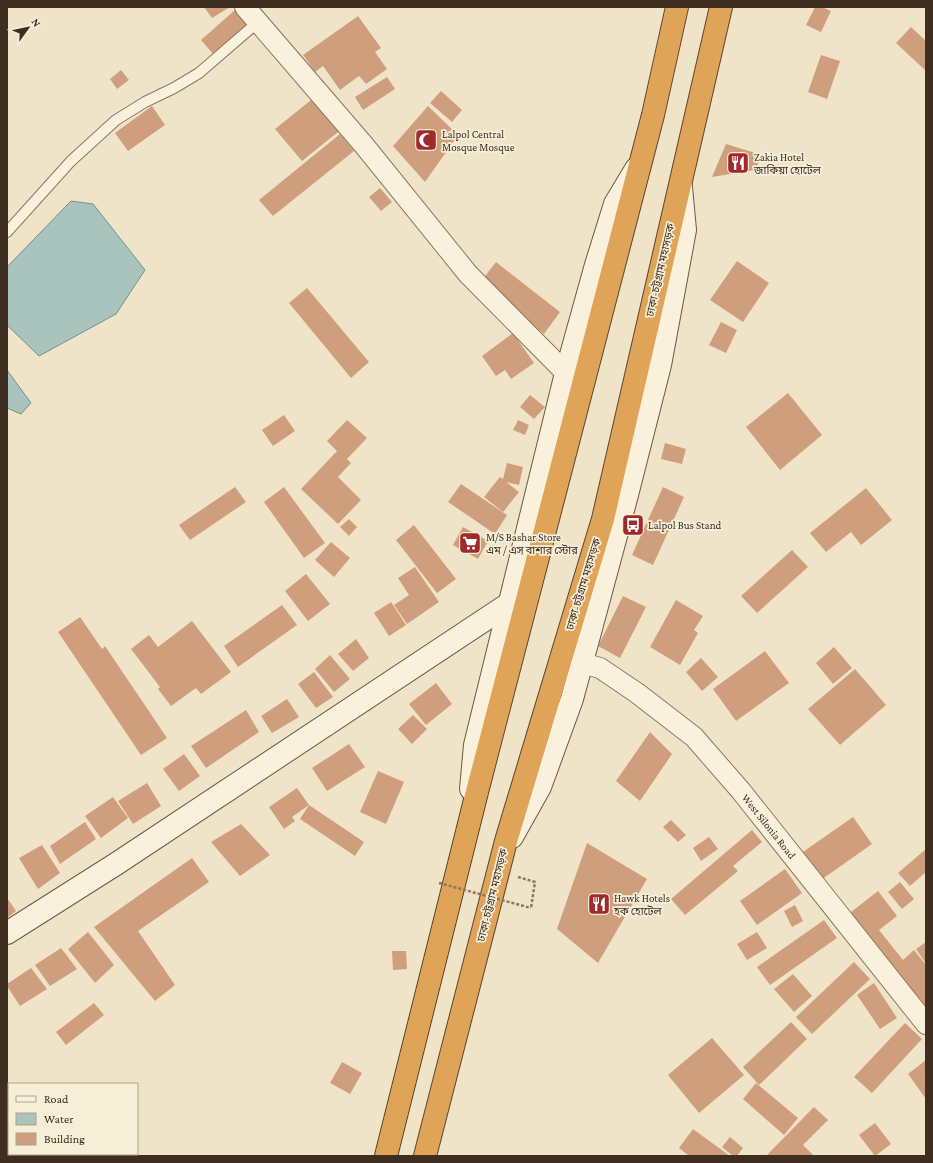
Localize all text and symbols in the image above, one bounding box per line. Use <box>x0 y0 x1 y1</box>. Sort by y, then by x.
north arrow <box>8 8 48 48</box>
text: N <box>29 16 44 29</box>
mosque icon: Lalpol Central Mosque Mosque <box>413 127 439 153</box>
place label: Lalpol Central Mosque Mosque <box>442 128 515 154</box>
restaurant icon: Zakia Hotel জাকিয়া হোটেল <box>725 150 751 176</box>
place label: Zakia Hotel জাকিয়া হোটেল <box>753 151 822 176</box>
street label: ঢাকা-চট্টগ্রাম মহাসড়ক <box>643 222 677 319</box>
bus stop icon: Lalpol Bus Stand <box>620 512 646 538</box>
place label: Lalpol Bus Stand <box>648 519 722 532</box>
supermarket icon: M/S Bashar Store এম / এস বাশার স্টোর <box>457 530 483 556</box>
place label: M/S Bashar Store এম / এস বাশার স্টোর <box>486 531 578 556</box>
street label: ঢাকা-চট্টগ্রাম মহাসড়ক <box>563 537 603 632</box>
street label: West Silonia Road <box>740 792 798 861</box>
street label: ঢাকা-চট্টগ্রাম মহাসড়ক <box>474 847 509 944</box>
restaurant icon: Hawk Hotels হক হোটেল <box>586 891 612 917</box>
place label: Hawk Hotels হক হোটেল <box>613 892 670 917</box>
legend <box>8 1083 138 1155</box>
text: Road <box>44 1092 69 1106</box>
text: Water <box>44 1112 74 1126</box>
text: Building <box>44 1132 85 1146</box>

